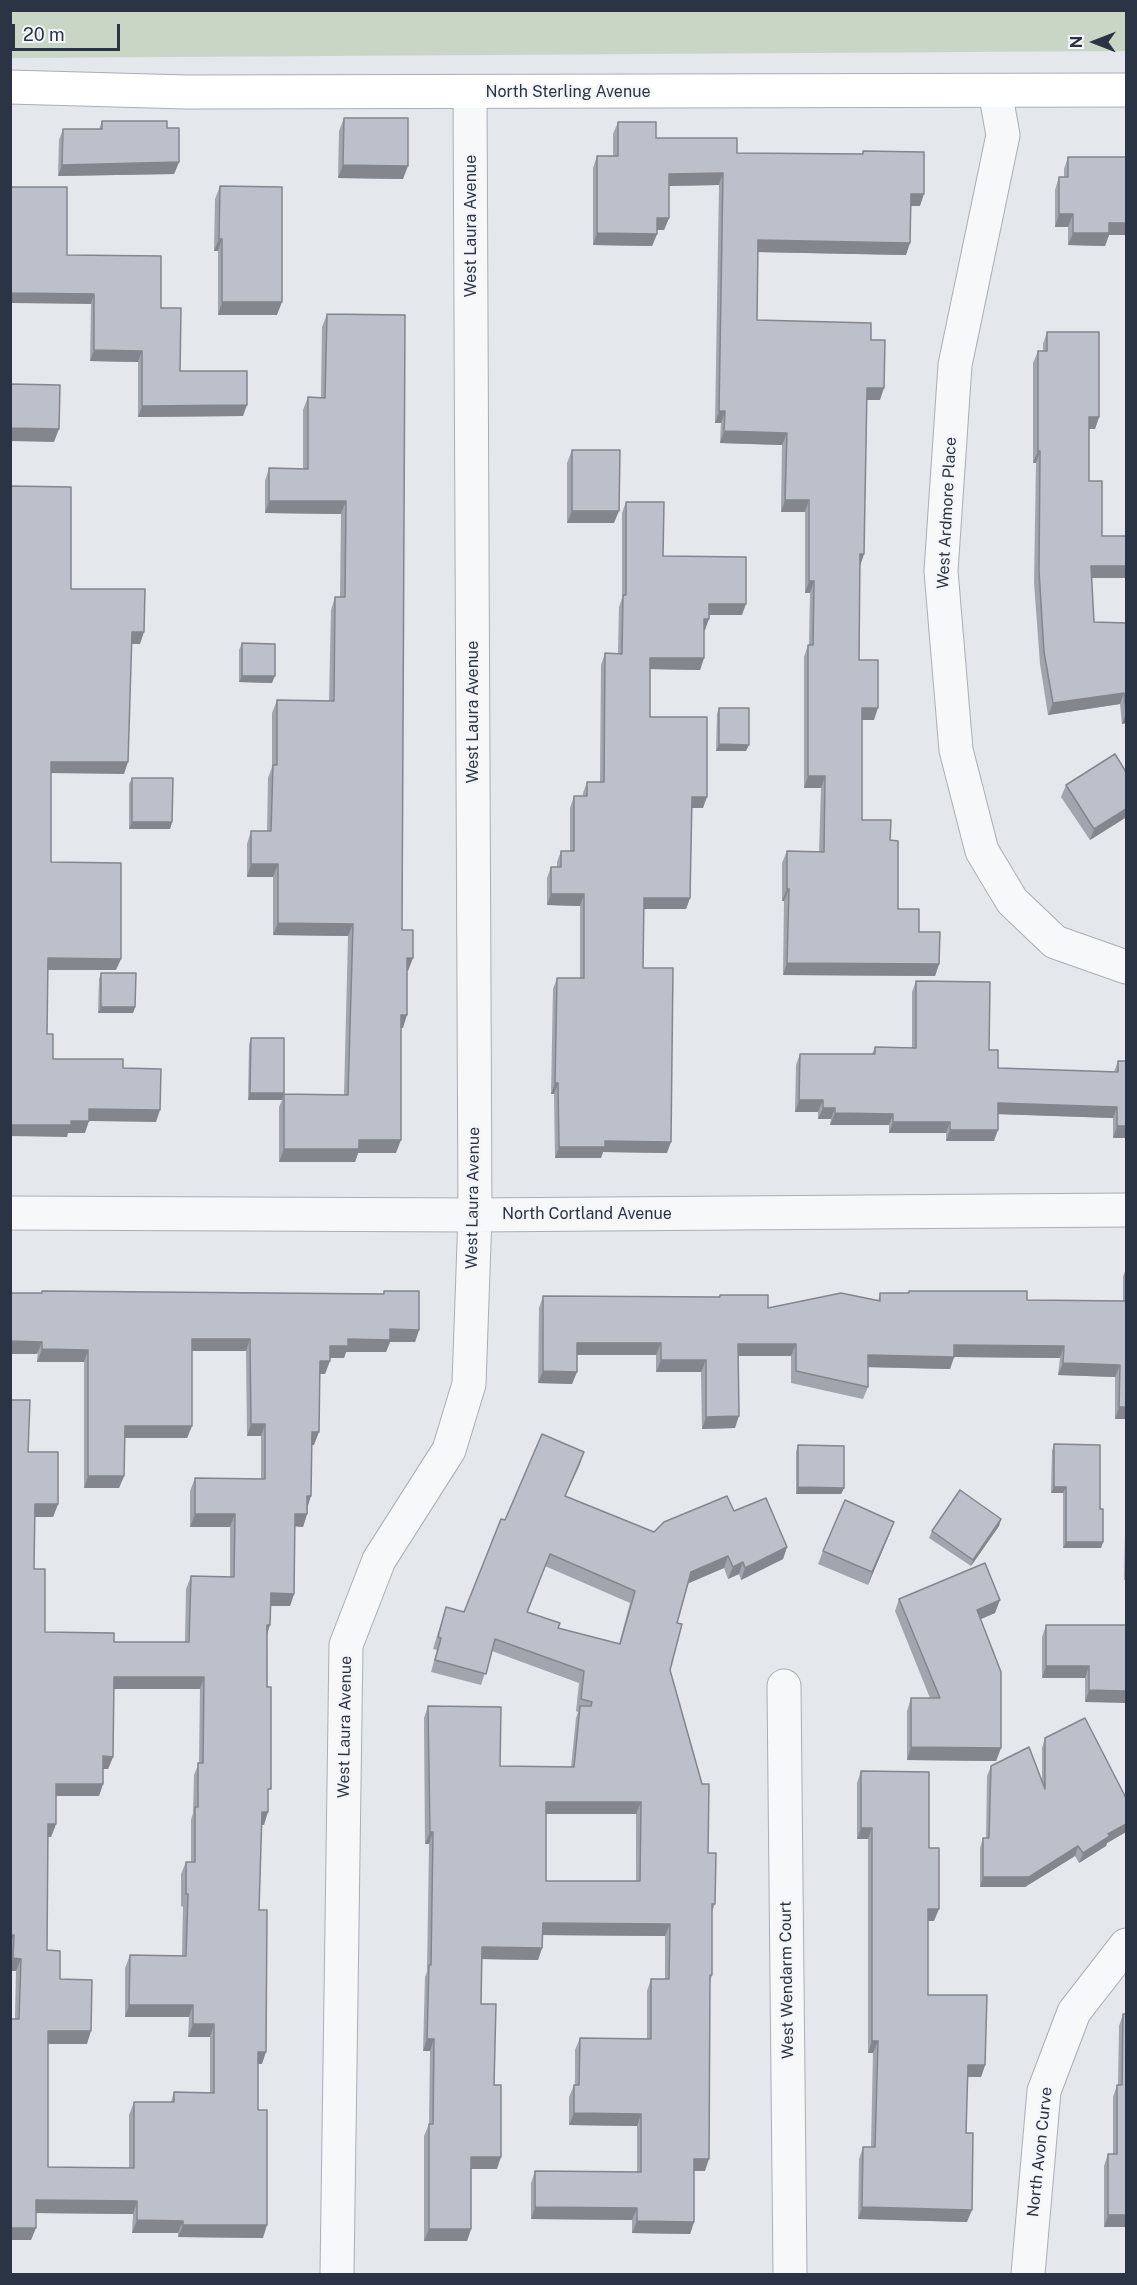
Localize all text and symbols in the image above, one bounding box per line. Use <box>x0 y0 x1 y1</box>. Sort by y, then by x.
scale bar <box>15 12 123 50</box>
north arrow <box>1065 12 1125 72</box>
text: 20 m <box>23 24 65 45</box>
text: N <box>1067 36 1086 48</box>
street label: North Sterling Avenue <box>486 82 650 102</box>
street label: West Laura Avenue <box>461 155 481 297</box>
street label: West Ardmore Place <box>933 437 961 589</box>
street label: West Laura Avenue <box>463 641 483 783</box>
street label: West Laura Avenue <box>462 1127 484 1269</box>
street label: North Cortland Avenue <box>502 1204 672 1224</box>
street label: West Laura Avenue <box>334 1656 356 1798</box>
street label: West Wendarm Court <box>776 1901 798 2059</box>
street label: North Avon Curve <box>1024 2086 1056 2218</box>

